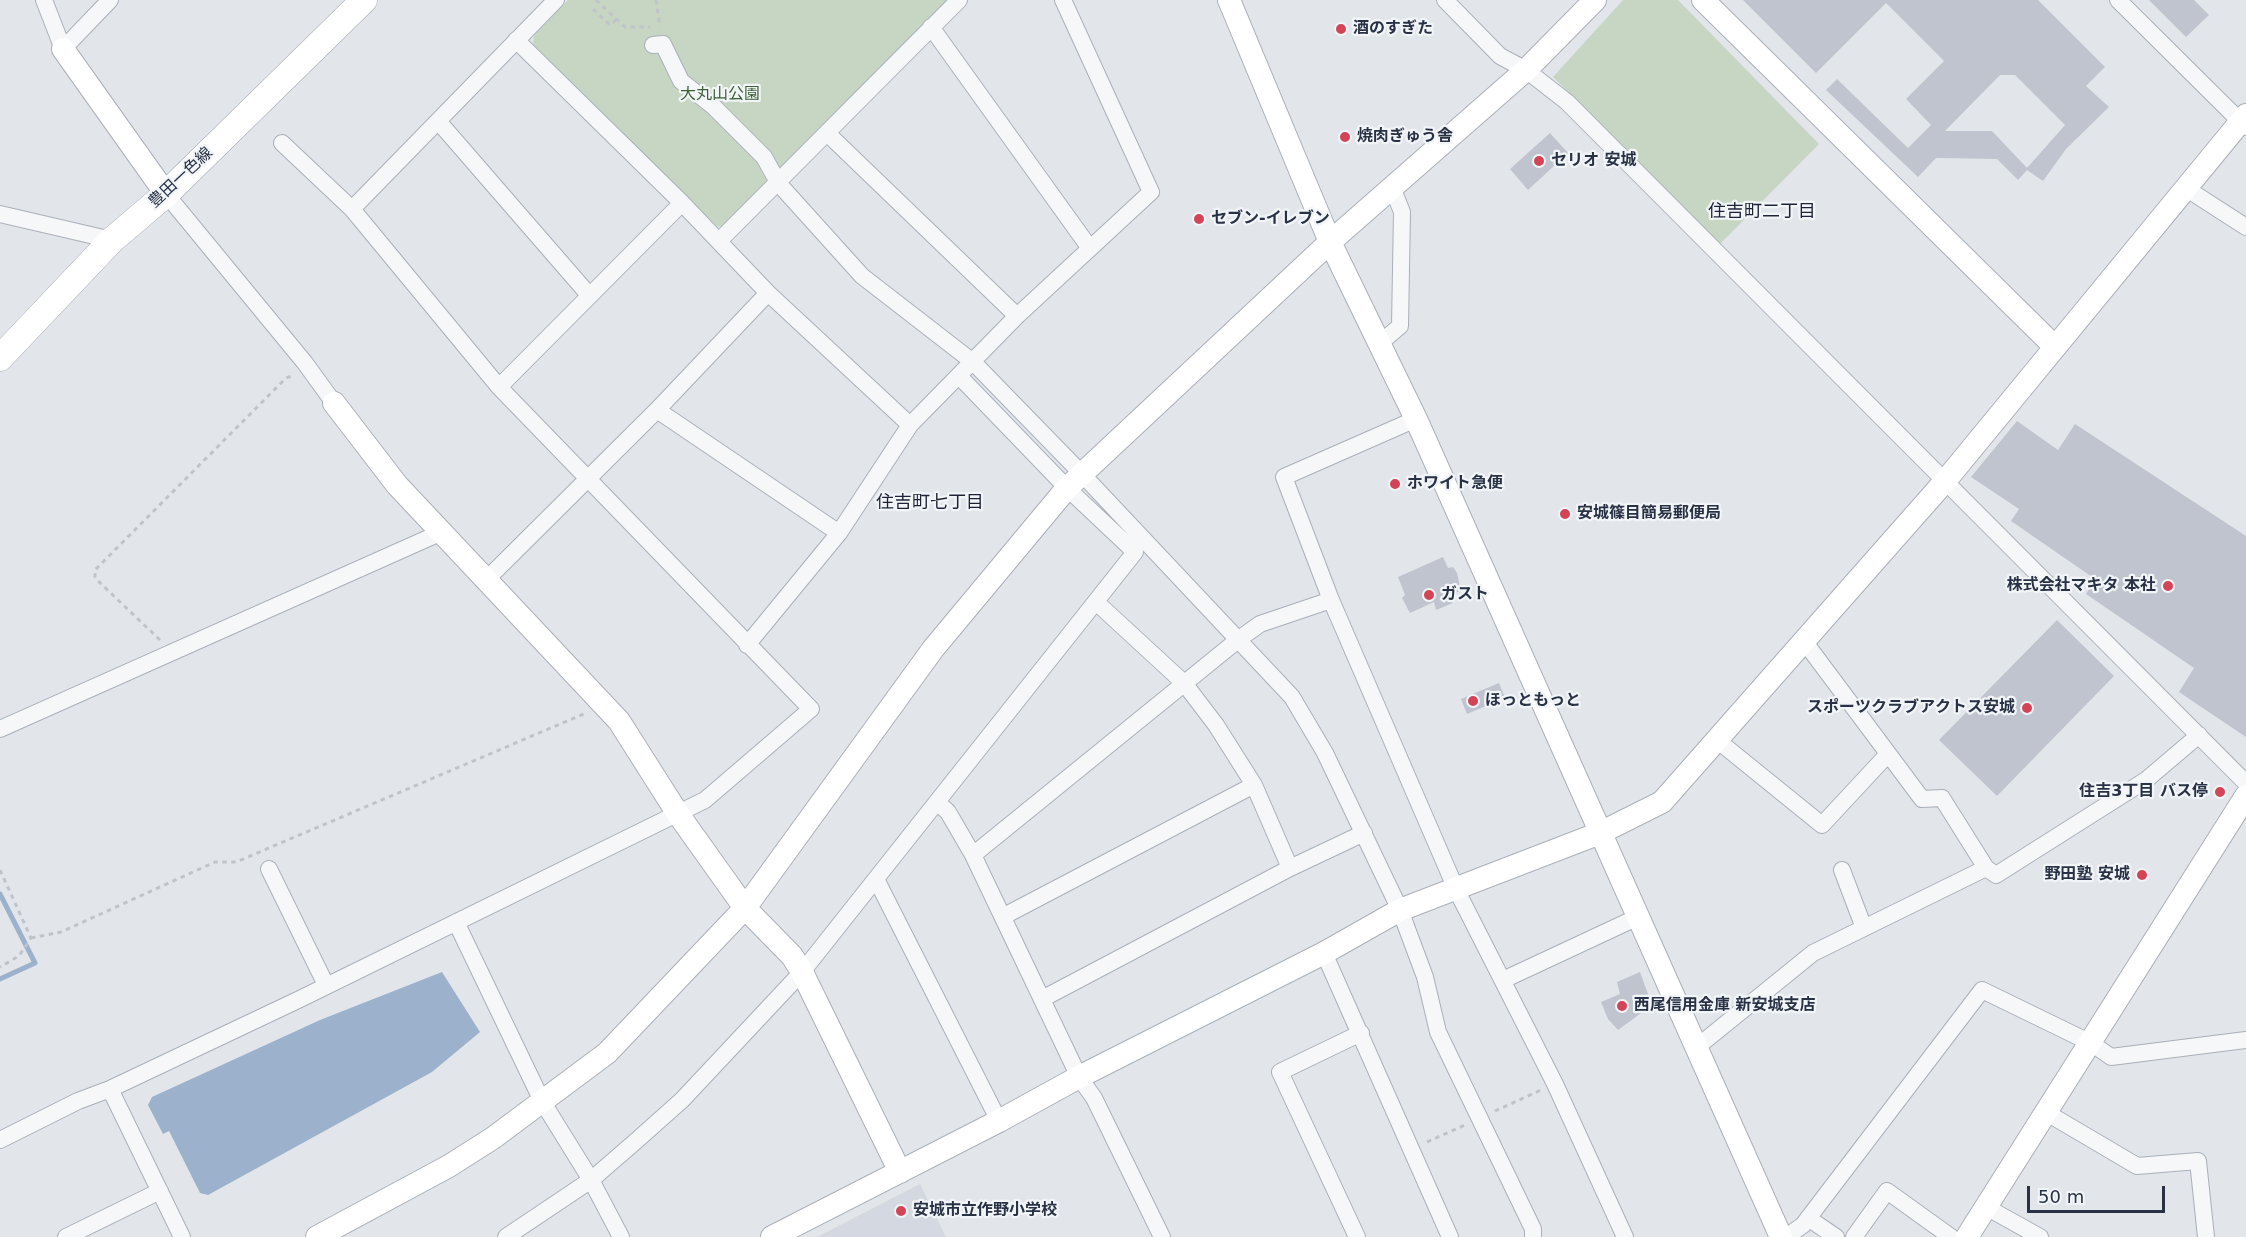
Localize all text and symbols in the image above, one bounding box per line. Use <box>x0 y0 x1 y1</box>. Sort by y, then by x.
place label: 酒のすぎた <box>1353 19 1433 39</box>
marker: 酒のすぎた <box>1334 22 1348 36</box>
park label: 大丸山公園 <box>680 85 760 105</box>
place label: 焼肉ぎゅう舎 <box>1357 127 1453 147</box>
marker: 焼肉ぎゅう舎 <box>1338 130 1352 144</box>
street label: 豊田一色線 <box>145 144 217 212</box>
place label: セリオ 安城 <box>1551 151 1637 171</box>
marker: セリオ 安城 <box>1532 154 1546 168</box>
district label: 住吉町二丁目 <box>1708 201 1816 223</box>
place label: セブン-イレブン <box>1211 209 1330 229</box>
marker: セブン-イレブン <box>1192 212 1206 226</box>
place label: ホワイト急便 <box>1407 474 1503 494</box>
marker: ホワイト急便 <box>1388 477 1402 491</box>
district label: 住吉町七丁目 <box>876 492 984 514</box>
place label: 安城篠目簡易郵便局 <box>1577 504 1721 524</box>
marker: 安城篠目簡易郵便局 <box>1558 507 1572 521</box>
place label: 株式会社マキタ 本社 <box>2006 576 2156 596</box>
marker: 株式会社マキタ 本社 <box>2161 579 2175 593</box>
place label: ガスト <box>1441 585 1489 605</box>
marker: ガスト <box>1422 588 1436 602</box>
place label: ほっともっと <box>1485 691 1581 711</box>
marker: ほっともっと <box>1466 694 1480 708</box>
place label: スポーツクラブアクトス安城 <box>1807 698 2015 718</box>
marker: スポーツクラブアクトス安城 <box>2020 701 2034 715</box>
place label: 住吉3丁目 バス停 <box>2079 782 2208 802</box>
marker: 住吉3丁目 バス停 <box>2213 785 2227 799</box>
place label: 野田塾 安城 <box>2044 865 2130 885</box>
marker: 野田塾 安城 <box>2135 868 2149 882</box>
place label: 西尾信用金庫 新安城支店 <box>1634 996 1816 1016</box>
marker: 西尾信用金庫 新安城支店 <box>1615 999 1629 1013</box>
scale bar <box>2030 1174 2168 1212</box>
text: 50 m <box>2038 1186 2084 1207</box>
place label: 安城市立作野小学校 <box>913 1201 1057 1221</box>
marker: 安城市立作野小学校 <box>894 1204 908 1218</box>

